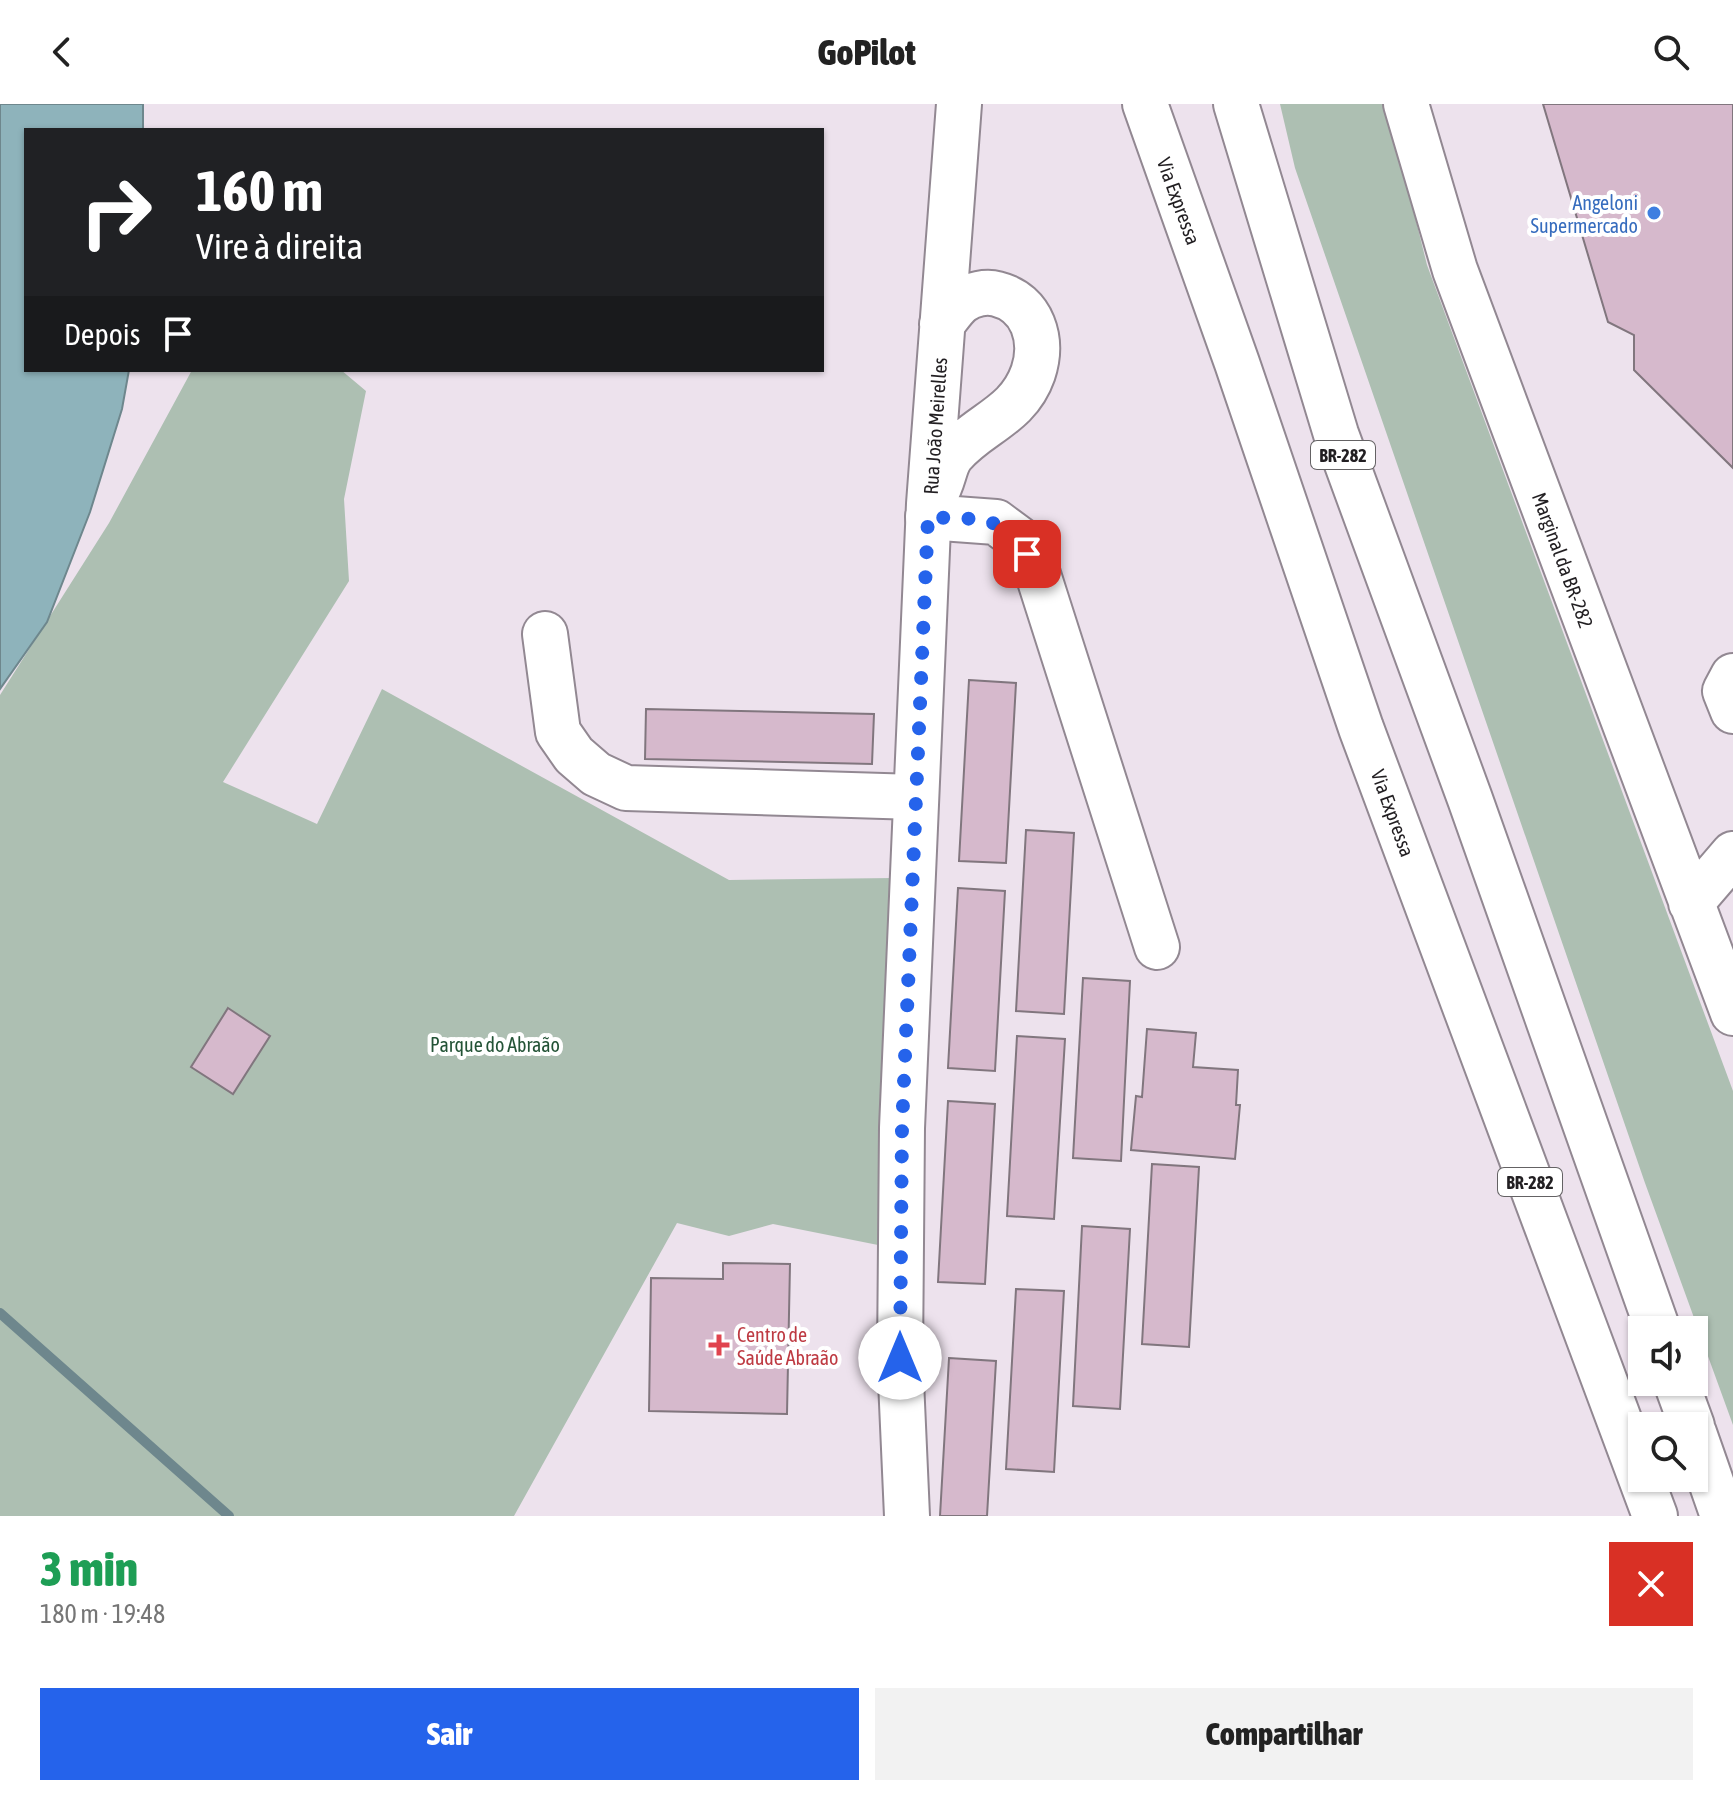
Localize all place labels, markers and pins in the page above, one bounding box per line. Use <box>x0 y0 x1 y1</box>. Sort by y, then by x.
place label: Angeloni Supermercado <box>1531 191 1638 237</box>
marker: Angeloni Supermercado <box>1645 204 1663 222</box>
pin <box>993 520 1061 588</box>
place label: Centro de Saúde Abraão <box>737 1323 838 1369</box>
marker: Centro de Saúde Abraão <box>708 1334 730 1356</box>

